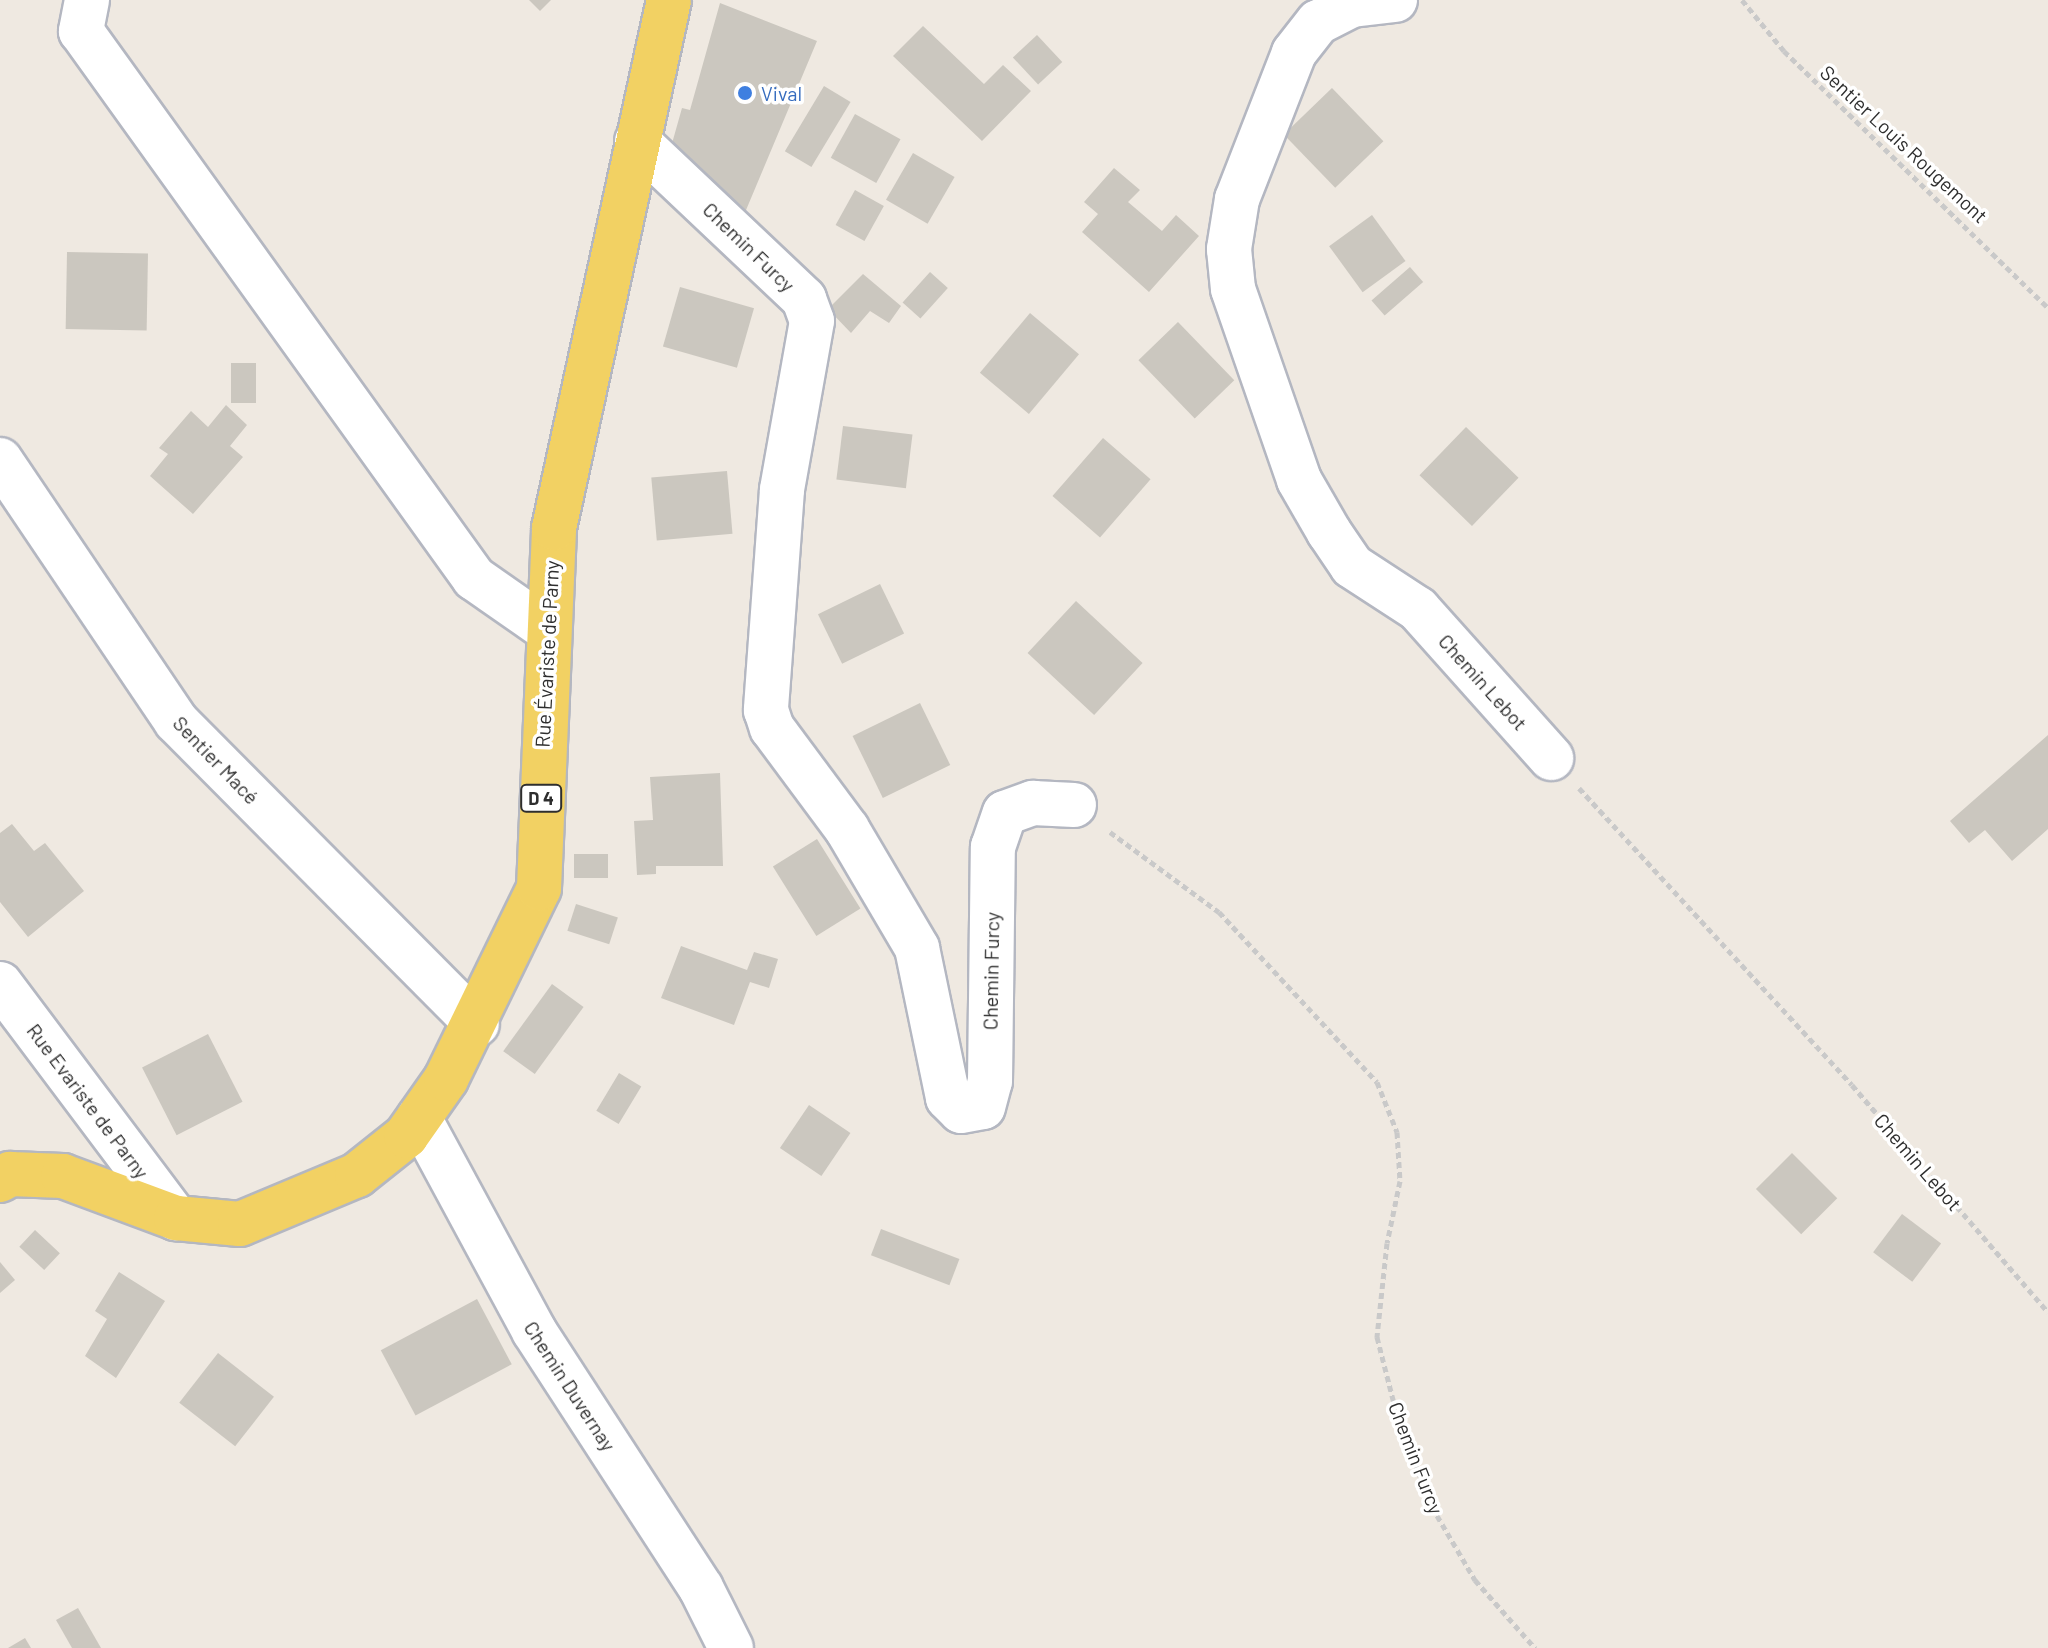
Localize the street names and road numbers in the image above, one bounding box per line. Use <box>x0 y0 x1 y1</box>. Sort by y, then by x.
street label: Sentier Louis Rougemont <box>1815 60 1993 228</box>
street label: Chemin Furcy <box>698 197 800 297</box>
street label: Rue Évariste de Parny <box>530 560 564 748</box>
street label: Chemin Lebot <box>1434 629 1532 735</box>
street label: Sentier Macé <box>168 711 264 809</box>
road number: D 4 <box>519 784 563 812</box>
street label: Chemin Furcy <box>978 912 1004 1030</box>
street label: Rue Evariste de Parny <box>22 1019 154 1183</box>
street label: Chemin Lebot <box>1869 1109 1967 1215</box>
street label: Chemin Duvernay <box>519 1317 621 1455</box>
street label: Chemin Furcy <box>1384 1398 1448 1518</box>

